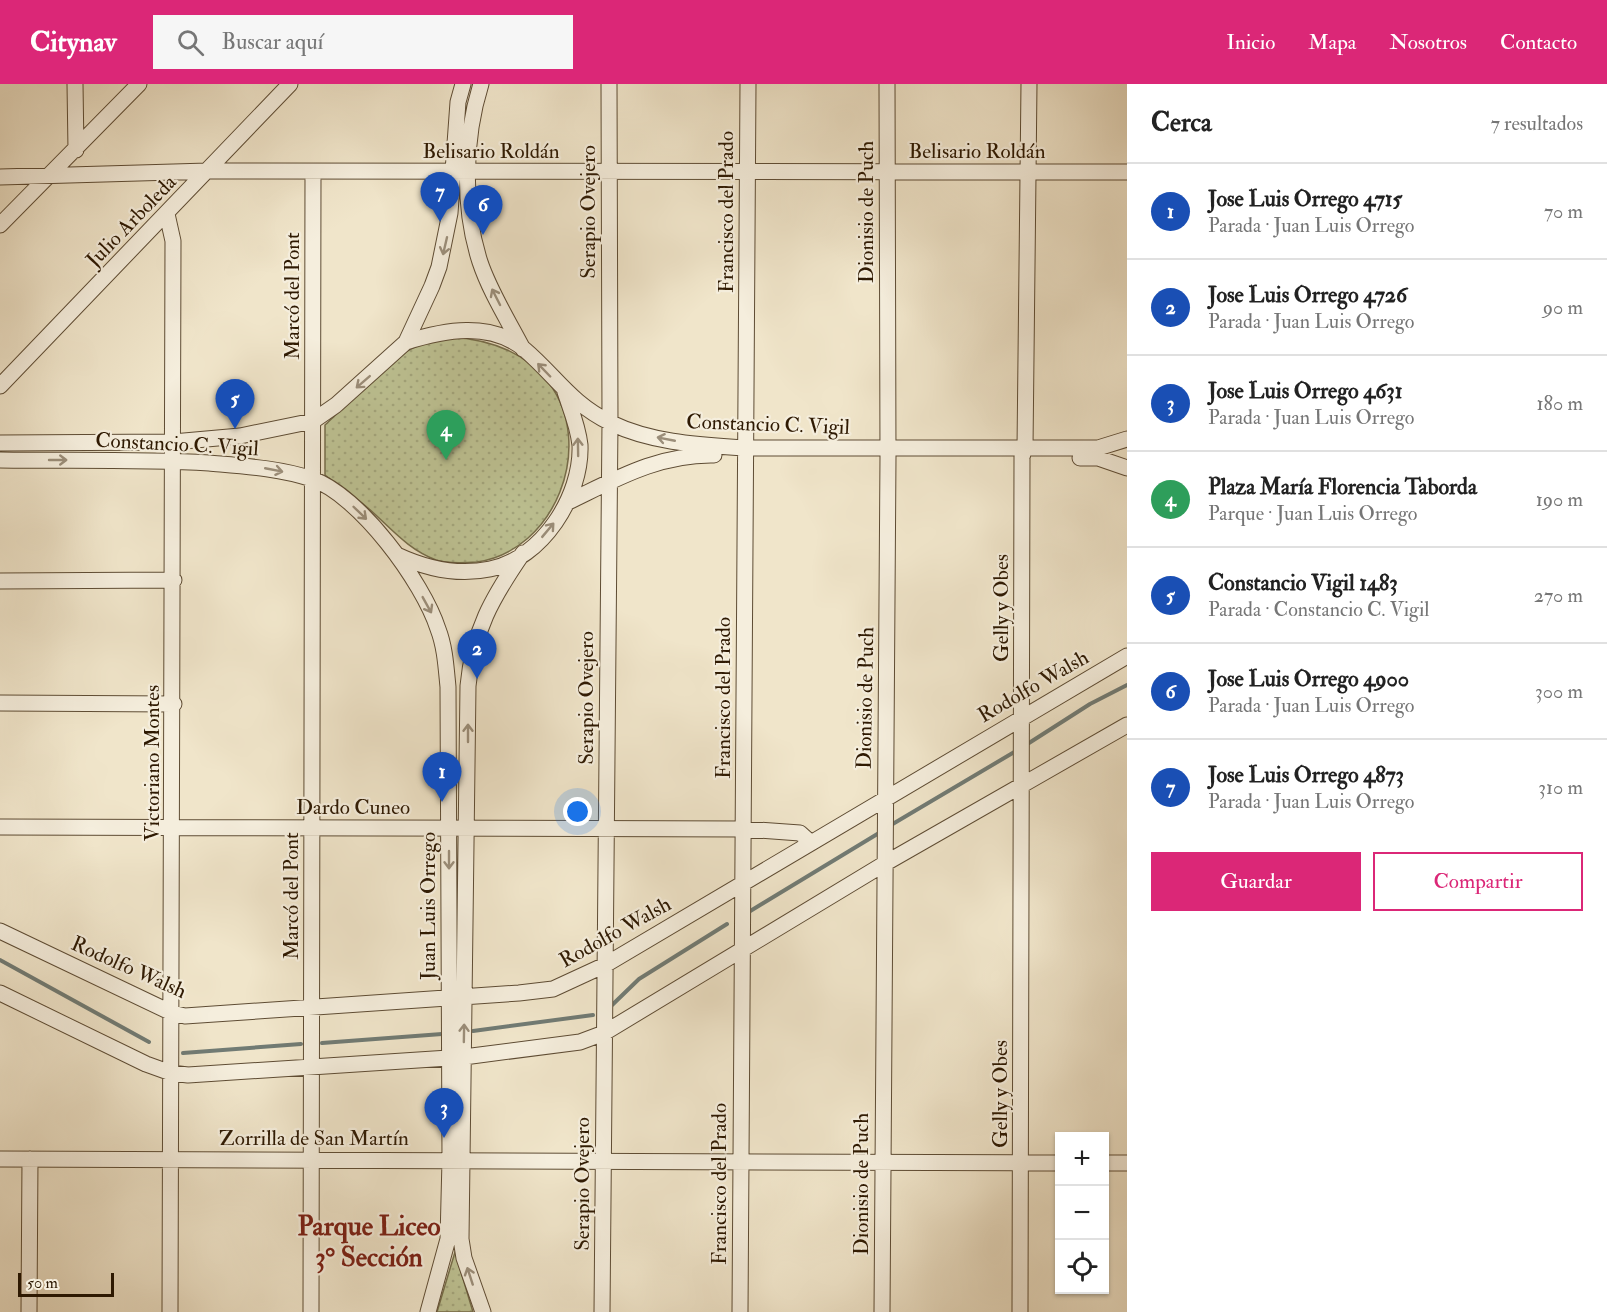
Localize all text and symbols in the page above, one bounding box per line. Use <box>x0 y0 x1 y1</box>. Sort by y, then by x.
search box <box>153 15 573 69</box>
text: Citynav <box>30 25 117 60</box>
icon: search <box>174 26 207 59</box>
text: Buscar aquí <box>222 28 323 56</box>
text: Inicio <box>1226 29 1275 56</box>
text: Mapa <box>1308 29 1356 56</box>
text: Nosotros <box>1389 29 1467 56</box>
text: Contacto <box>1500 29 1577 56</box>
text: Cerca <box>1151 107 1212 139</box>
text: 7 resultados <box>1491 111 1583 136</box>
street label: Francisco del Prado <box>713 131 740 293</box>
street label: Belisario Roldán <box>422 138 560 165</box>
street label: Belisario Roldán <box>908 138 1046 165</box>
street label: Dionisio de Puch <box>853 141 880 283</box>
street label: Serapio Ovejero <box>575 145 602 279</box>
street label: Julio Arboleda <box>80 169 183 274</box>
pin: 7 <box>420 172 460 222</box>
text: Jose Luis Orrego 4715 <box>1208 185 1402 213</box>
pin: 6 <box>464 186 502 235</box>
text: 1 <box>1167 199 1174 224</box>
text: 70 m <box>1544 199 1583 224</box>
text: Parada · Juan Luis Orrego <box>1208 213 1415 238</box>
street label: Marcó del Pont <box>279 232 306 360</box>
one-way arrow <box>438 236 450 255</box>
text: Jose Luis Orrego 4726 <box>1208 281 1407 309</box>
one-way arrow <box>490 288 501 306</box>
text: 2 <box>1165 295 1176 320</box>
text: 90 m <box>1543 295 1583 320</box>
text: Parada · Juan Luis Orrego <box>1208 309 1415 334</box>
one-way arrow <box>537 362 551 377</box>
one-way arrow <box>356 375 371 389</box>
text: Jose Luis Orrego 4631 <box>1208 377 1403 405</box>
pin: 5 <box>216 380 254 429</box>
text: 3 <box>1167 391 1174 416</box>
text: 180 m <box>1536 391 1583 416</box>
text: Parada · Juan Luis Orrego <box>1208 405 1415 430</box>
street label: Constancio C. Vigil <box>686 408 851 441</box>
pin: 4 <box>426 410 466 460</box>
street label: Constancio C. Vigil <box>95 427 260 462</box>
one-way arrow <box>656 433 676 444</box>
one-way arrow <box>573 437 584 457</box>
one-way arrow <box>48 455 68 466</box>
one-way arrow <box>264 465 283 476</box>
text: Plaza María Florencia Taborda <box>1208 473 1477 501</box>
text: 4 <box>1165 487 1176 512</box>
text: 190 m <box>1536 487 1583 512</box>
text: Parque · Juan Luis Orrego <box>1208 501 1417 526</box>
one-way arrow <box>352 506 367 520</box>
one-way arrow <box>541 523 555 538</box>
street label: Gelly y Obes <box>988 554 1015 662</box>
text: Constancio Vigil 1483 <box>1208 569 1398 597</box>
text: 5 <box>1166 583 1175 608</box>
text: 270 m <box>1534 583 1583 608</box>
one-way arrow <box>421 596 433 613</box>
text: Parada · Constancio C. Vigil <box>1208 597 1429 622</box>
street label: Francisco del Prado <box>710 617 737 779</box>
street label: Dionisio de Puch <box>851 627 880 769</box>
pin: 2 <box>458 630 496 679</box>
street label: Serapio Ovejero <box>573 631 600 765</box>
street label: Rodolfo Walsh <box>973 644 1094 729</box>
text: Jose Luis Orrego 4900 <box>1208 665 1409 693</box>
text: 6 <box>1165 679 1176 704</box>
text: 300 m <box>1535 679 1583 704</box>
street label: Victoriano Montes <box>139 685 166 841</box>
text: Parada · Juan Luis Orrego <box>1208 693 1415 718</box>
one-way arrow <box>462 724 474 744</box>
pin: 1 <box>422 752 462 802</box>
text: Jose Luis Orrego 4873 <box>1208 761 1404 789</box>
text: 7 <box>1166 775 1175 800</box>
text: 310 m <box>1538 775 1583 800</box>
text: Parada · Juan Luis Orrego <box>1208 789 1415 814</box>
street label: Dardo Cuneo <box>296 794 410 821</box>
your location <box>563 797 592 826</box>
street label: Marcó del Pont <box>278 832 305 960</box>
street label: Juan Luis Orrego <box>415 832 442 981</box>
one-way arrow <box>443 849 455 869</box>
button: Guardar <box>1151 852 1361 911</box>
button: Compartir <box>1373 852 1583 911</box>
street label: Rodolfo Walsh <box>555 891 676 974</box>
street label: Rodolfo Walsh <box>67 930 191 1005</box>
one-way arrow <box>458 1024 470 1044</box>
street label: Gelly y Obes <box>987 1040 1014 1148</box>
pin: 3 <box>424 1088 464 1138</box>
street label: Francisco del Prado <box>706 1103 733 1265</box>
street label: Dionisio de Puch <box>848 1113 875 1255</box>
street label: Serapio Ovejero <box>569 1117 596 1251</box>
street label: Zorrilla de San Martín <box>219 1125 409 1152</box>
map controls <box>1055 1132 1109 1294</box>
button: + <box>1055 1132 1109 1186</box>
button: − <box>1055 1186 1109 1240</box>
district label: Parque Liceo 3° Sección <box>297 1210 441 1274</box>
button: locate <box>1055 1240 1109 1294</box>
one-way arrow <box>464 1267 475 1286</box>
scale bar <box>18 1270 114 1298</box>
text: 50 m <box>27 1273 58 1293</box>

